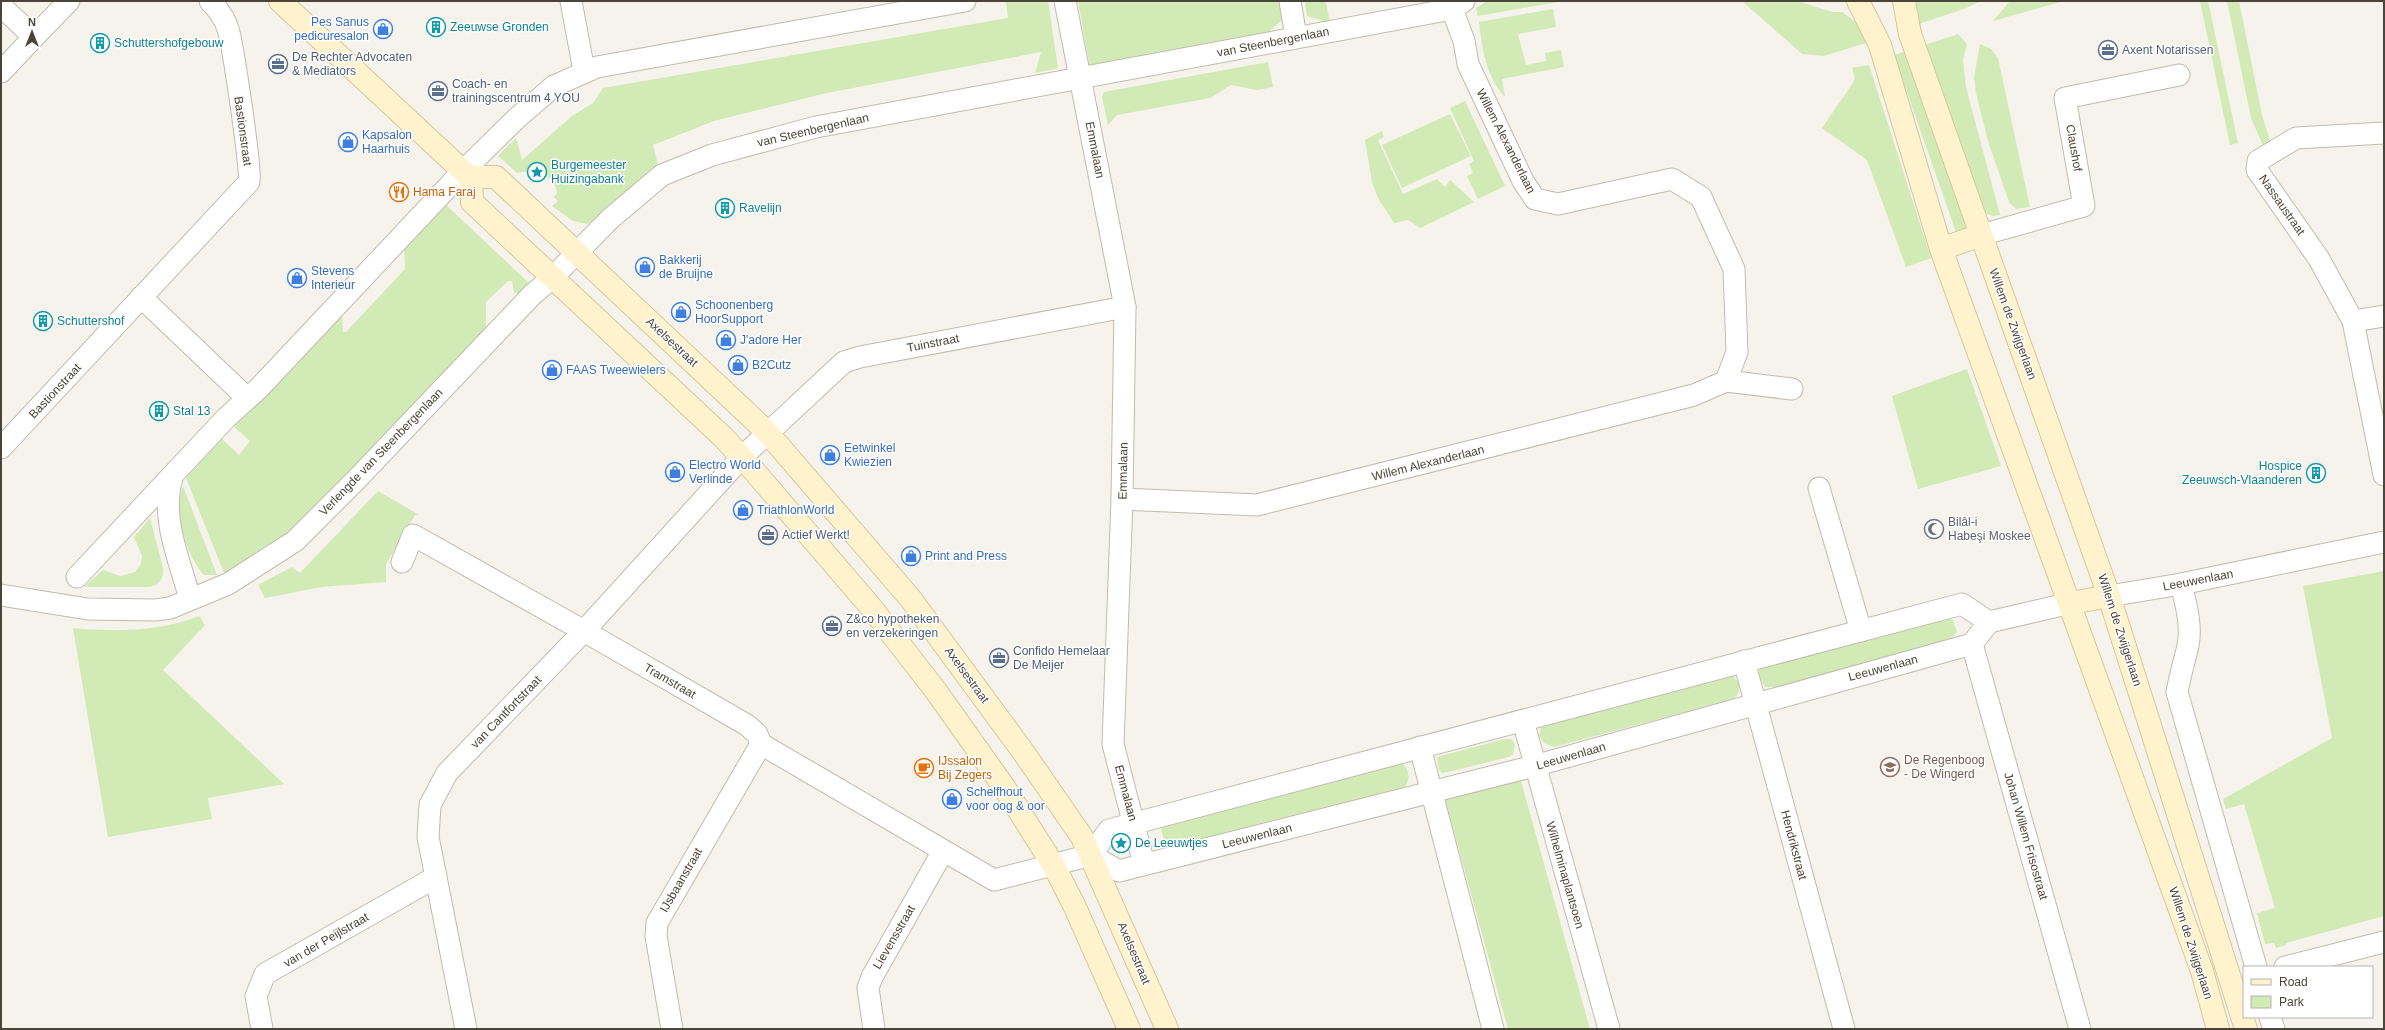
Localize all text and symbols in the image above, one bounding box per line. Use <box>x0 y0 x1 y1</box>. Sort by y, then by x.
north arrow <box>12 12 52 52</box>
place label: Pes Sanus pedicuresalon <box>294 15 369 43</box>
text: N <box>28 16 36 28</box>
building icon: Zeeuwse Gronden <box>425 16 447 38</box>
shop icon: Pes Sanus pedicuresalon <box>372 18 394 40</box>
place label: Zeeuwse Gronden <box>450 20 549 34</box>
street label: van Steenbergenlaan <box>1216 24 1330 60</box>
building icon: Schuttershofgebouw <box>89 32 111 54</box>
place label: Schuttershofgebouw <box>114 36 224 50</box>
office icon: Axent Notarissen <box>2097 39 2119 61</box>
place label: Axent Notarissen <box>2122 43 2213 57</box>
place label: De Rechter Advocaten & Mediators <box>292 50 412 78</box>
office icon: De Rechter Advocaten & Mediators <box>267 53 289 75</box>
place label: Coach- en trainingscentrum 4 YOU <box>452 77 580 105</box>
office icon: Coach- en trainingscentrum 4 YOU <box>427 80 449 102</box>
street label: Willem Alexanderlaan <box>1474 86 1538 196</box>
street label: Bastionstraat <box>231 95 255 167</box>
street label: van Steenbergenlaan <box>756 110 870 150</box>
street label: Emmalaan <box>1083 121 1107 179</box>
street label: Claushof <box>2063 123 2085 173</box>
place label: Kapsalon Haarhuis <box>362 128 412 156</box>
shop icon: Kapsalon Haarhuis <box>337 131 359 153</box>
place label: Burgemeester Huizingabank <box>551 158 626 186</box>
place icon: Burgemeester Huizingabank <box>526 161 548 183</box>
street label: Nassaustraat <box>2256 172 2308 239</box>
restaurant icon: Hama Faraj <box>388 181 410 203</box>
place label: Hama Faraj <box>413 185 476 199</box>
building icon: Ravelijn <box>714 197 736 219</box>
place label: Ravelijn <box>739 201 782 215</box>
place label: Bakkerij de Bruijne <box>659 253 713 281</box>
shop icon: Bakkerij de Bruijne <box>634 256 656 278</box>
place label: Stevens Interieur <box>311 264 355 292</box>
street label: Willem de Zwijgerlaan <box>1986 266 2040 382</box>
shop icon: Stevens Interieur <box>286 267 308 289</box>
place label: Schoonenberg HoorSupport <box>695 298 773 326</box>
shop icon: Schoonenberg HoorSupport <box>670 301 692 323</box>
building icon: Schuttershof <box>32 310 54 332</box>
place label: Schuttershof <box>57 314 125 328</box>
street label: Axelsestraat <box>643 314 701 370</box>
shop icon: J'adore Her <box>715 329 737 351</box>
street label: Tuinstraat <box>906 331 961 355</box>
place label: J'adore Her <box>740 333 802 347</box>
shop icon: B2Cutz <box>727 354 749 376</box>
place label: B2Cutz <box>752 358 791 372</box>
shop icon: FAAS Tweewielers <box>541 359 563 381</box>
street label: Bastionstraat <box>26 360 84 421</box>
place label: FAAS Tweewielers <box>566 363 666 377</box>
street label: Verlengde van Steenbergenlaan <box>316 385 446 519</box>
building icon: Stal 13 <box>148 400 170 422</box>
place label: Stal 13 <box>173 404 211 418</box>
place label: Eetwinkel Kwiezien <box>844 441 895 469</box>
street label: Emmalaan <box>1116 442 1130 500</box>
street label: Willem Alexanderlaan <box>1370 442 1486 484</box>
shop icon: Eetwinkel Kwiezien <box>819 444 841 466</box>
place label: Electro World Verlinde <box>689 458 761 486</box>
place label: Hospice Zeeuwsch-Vlaanderen <box>2182 459 2302 487</box>
shop icon: Electro World Verlinde <box>664 461 686 483</box>
building icon: Hospice Zeeuwsch-Vlaanderen <box>2305 462 2327 484</box>
shop icon: TriathlonWorld <box>732 499 754 521</box>
place label: TriathlonWorld <box>757 503 834 517</box>
place label: Bilâl-i Habeşi Moskee <box>1948 515 2031 543</box>
mosque icon: Bilâl-i Habeşi Moskee <box>1923 518 1945 540</box>
office icon: Actief Werkt! <box>757 524 779 546</box>
place label: Actief Werkt! <box>782 528 850 542</box>
shop icon: Print and Press <box>900 545 922 567</box>
place label: Print and Press <box>925 549 1007 563</box>
street label: Leeuwenlaan <box>2162 566 2234 594</box>
street label: Willem de Zwijgerlaan <box>2095 572 2145 688</box>
place label: Z&co hypotheken en verzekeringen <box>846 612 939 640</box>
office icon: Z&co hypotheken en verzekeringen <box>821 615 843 637</box>
street label: Axelsestraat <box>942 644 992 706</box>
place label: Confido Hemelaar De Meijer <box>1013 644 1110 672</box>
office icon: Confido Hemelaar De Meijer <box>988 647 1010 669</box>
street label: Leeuwenlaan <box>1847 652 1919 684</box>
street label: Tramstraat <box>642 661 699 702</box>
street label: van Cantfortstraat <box>468 672 545 751</box>
street label: Leeuwenlaan <box>1535 739 1607 773</box>
place label: De Regenboog - De Wingerd <box>1904 753 1985 781</box>
place label: IJssalon Bij Zegers <box>938 754 992 782</box>
school or university icon: De Regenboog - De Wingerd <box>1879 756 1901 778</box>
cafe icon: IJssalon Bij Zegers <box>913 757 935 779</box>
street label: Emmalaan <box>1112 763 1140 823</box>
street label: Johan Willem Frisostraat <box>2001 771 2051 902</box>
place label: Schelfhout voor oog & oor <box>966 785 1045 813</box>
shop icon: Schelfhout voor oog & oor <box>941 788 963 810</box>
street label: Hendrikstraat <box>1778 809 1810 882</box>
street label: Wilhelminaplantsoen <box>1543 820 1587 930</box>
street label: Leeuwenlaan <box>1221 821 1293 851</box>
place icon: De Leeuwtjes <box>1110 832 1132 854</box>
place label: De Leeuwtjes <box>1135 836 1208 850</box>
street label: IJsbaanstraat <box>657 845 705 915</box>
street label: Willem de Zwijgerlaan <box>2166 885 2216 1001</box>
street label: Lievensstraat <box>870 902 918 971</box>
street label: van der Peijlstraat <box>281 910 372 970</box>
street label: Axelsestraat <box>1115 920 1154 987</box>
legend <box>2243 966 2373 1018</box>
text: Road <box>2279 975 2308 989</box>
text: Park <box>2279 995 2305 1009</box>

